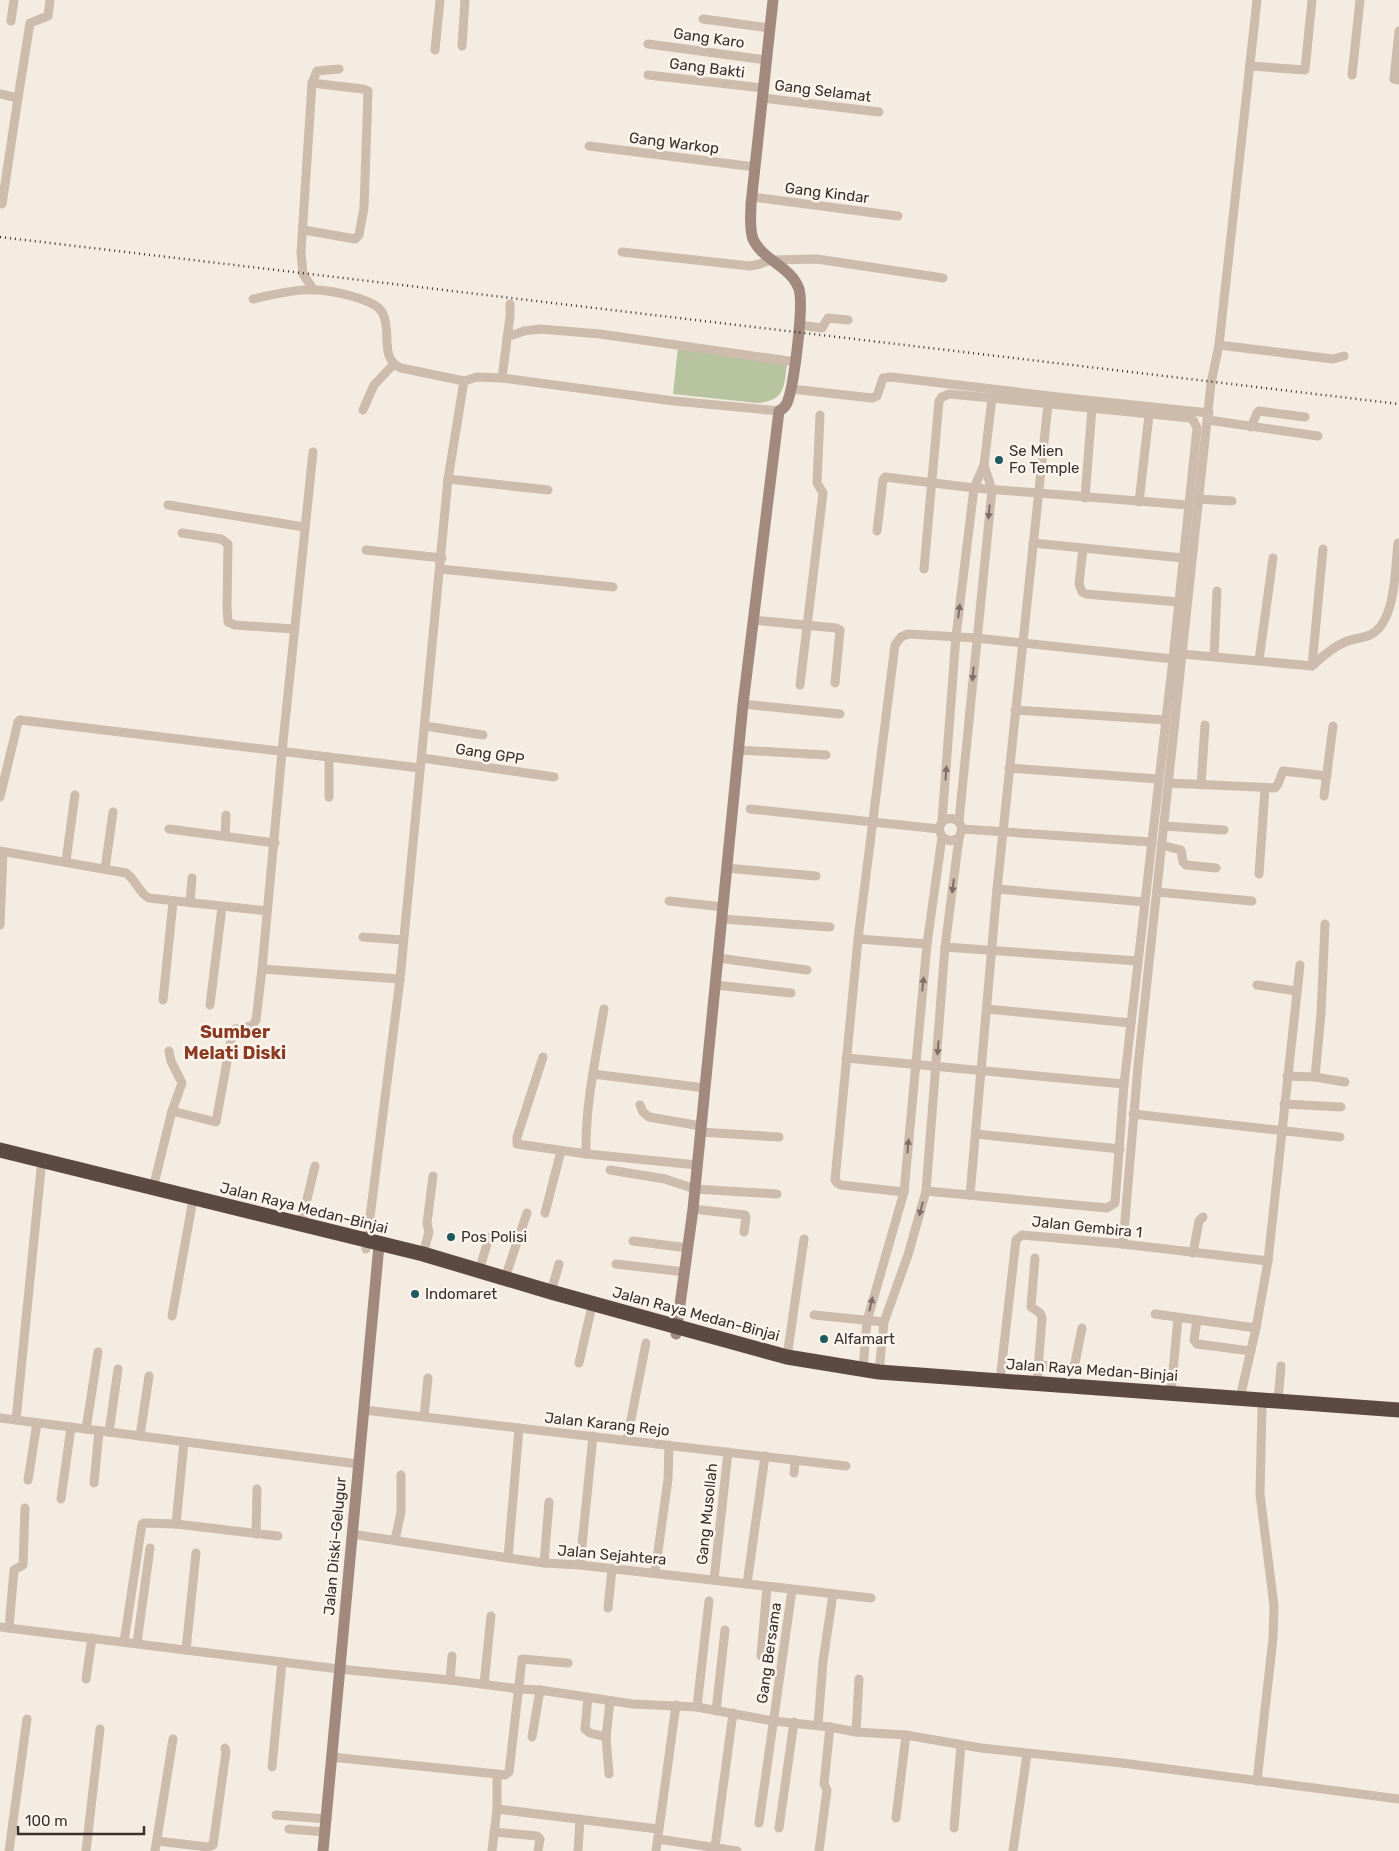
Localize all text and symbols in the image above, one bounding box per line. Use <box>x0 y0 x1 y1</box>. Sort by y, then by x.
street label: Gang Karo <box>672 24 746 52</box>
street label: Gang Bakti <box>668 54 746 82</box>
street label: Gang Selamat <box>774 76 873 106</box>
street label: Gang Warkop <box>628 129 720 157</box>
street label: Gang Kindar <box>784 179 871 207</box>
place label: Se Mien Fo Temple <box>1009 442 1079 477</box>
marker: Se Mien Fo Temple <box>993 454 1005 466</box>
one-way arrow <box>985 504 993 520</box>
one-way arrow <box>955 602 963 618</box>
one-way arrow <box>969 666 977 682</box>
street label: Gang GPP <box>454 740 526 768</box>
one-way arrow <box>942 764 950 780</box>
one-way arrow <box>949 878 957 894</box>
one-way arrow <box>919 976 927 992</box>
district label: Sumber Melati Diski <box>184 1021 286 1064</box>
one-way arrow <box>934 1040 942 1056</box>
one-way arrow <box>904 1138 912 1154</box>
street label: Jalan Raya Medan-Binjai <box>218 1178 390 1238</box>
one-way arrow <box>916 1202 924 1217</box>
street label: Jalan Gembira 1 <box>1031 1212 1143 1242</box>
place label: Pos Polisi <box>461 1228 527 1246</box>
marker: Pos Polisi <box>445 1231 457 1243</box>
street label: Jalan Raya Medan-Binjai <box>610 1283 782 1345</box>
place label: Indomaret <box>425 1285 497 1303</box>
marker: Indomaret <box>409 1288 421 1300</box>
one-way arrow <box>867 1296 875 1311</box>
place label: Alfamart <box>834 1330 895 1348</box>
marker: Alfamart <box>818 1333 830 1345</box>
street label: Jalan Raya Medan-Binjai <box>1005 1355 1179 1385</box>
street label: Jalan Karang Rejo <box>544 1408 670 1440</box>
street label: Gang Musollah <box>693 1462 721 1566</box>
street label: Jalan Diski–Gelugur <box>320 1476 350 1616</box>
street label: Jalan Sejahtera <box>557 1541 667 1569</box>
street label: Gang Bersama <box>753 1601 785 1705</box>
scale bar <box>18 1804 144 1836</box>
text: 100 m <box>25 1812 67 1830</box>

